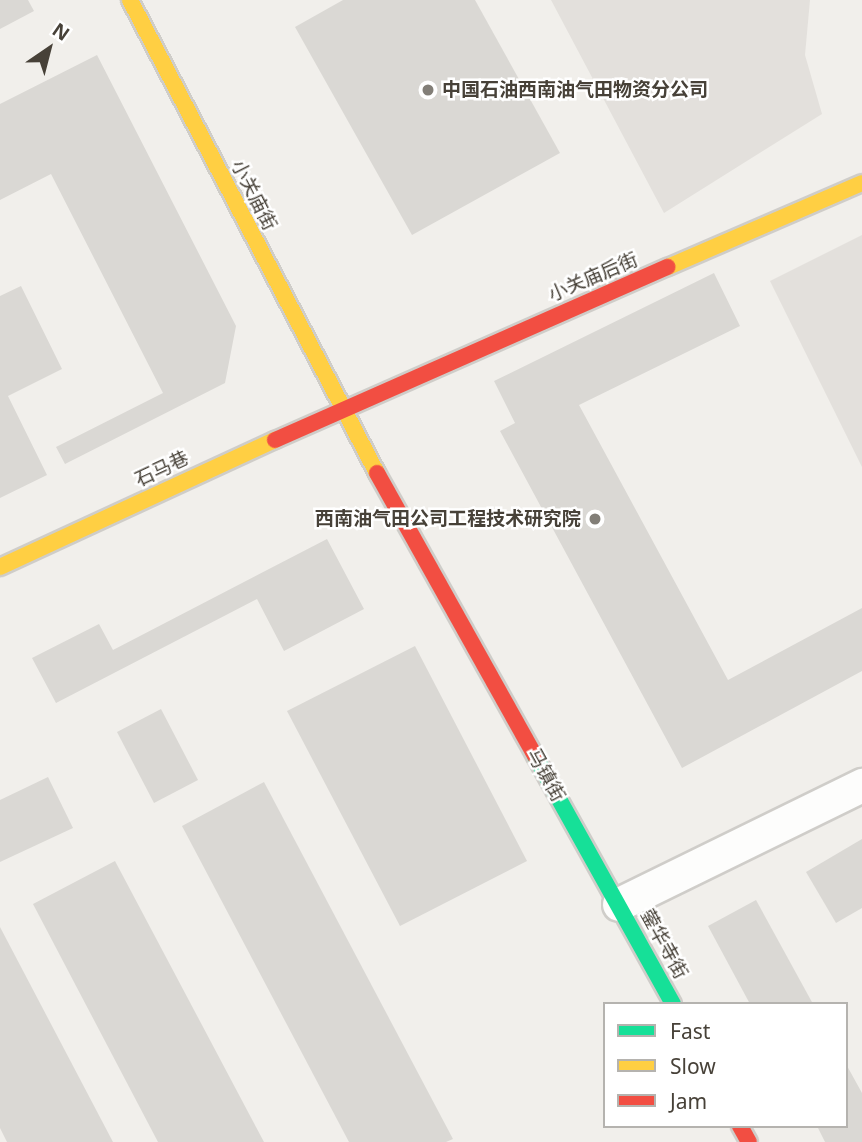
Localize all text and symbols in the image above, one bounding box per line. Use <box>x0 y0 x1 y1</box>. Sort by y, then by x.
north arrow <box>14 14 84 84</box>
text: N <box>47 17 75 47</box>
place label: 中国石油西南油气田物资分公司 <box>442 79 708 101</box>
marker: 中国石油西南油气田物资分公司 <box>420 82 436 98</box>
street label: 小关庙街 <box>227 156 281 234</box>
street label: 小关庙后街 <box>545 248 641 306</box>
street label: 石马巷 <box>131 447 193 491</box>
place label: 西南油气田公司工程技术研究院 <box>315 508 581 530</box>
marker: 西南油气田公司工程技术研究院 <box>587 511 603 527</box>
street label: 马镇街 <box>522 745 570 805</box>
street label: 蓥华寺街 <box>636 905 692 983</box>
legend <box>603 1002 848 1128</box>
text: Fast <box>670 1017 710 1045</box>
text: Slow <box>670 1052 716 1080</box>
text: Jam <box>670 1087 707 1115</box>

